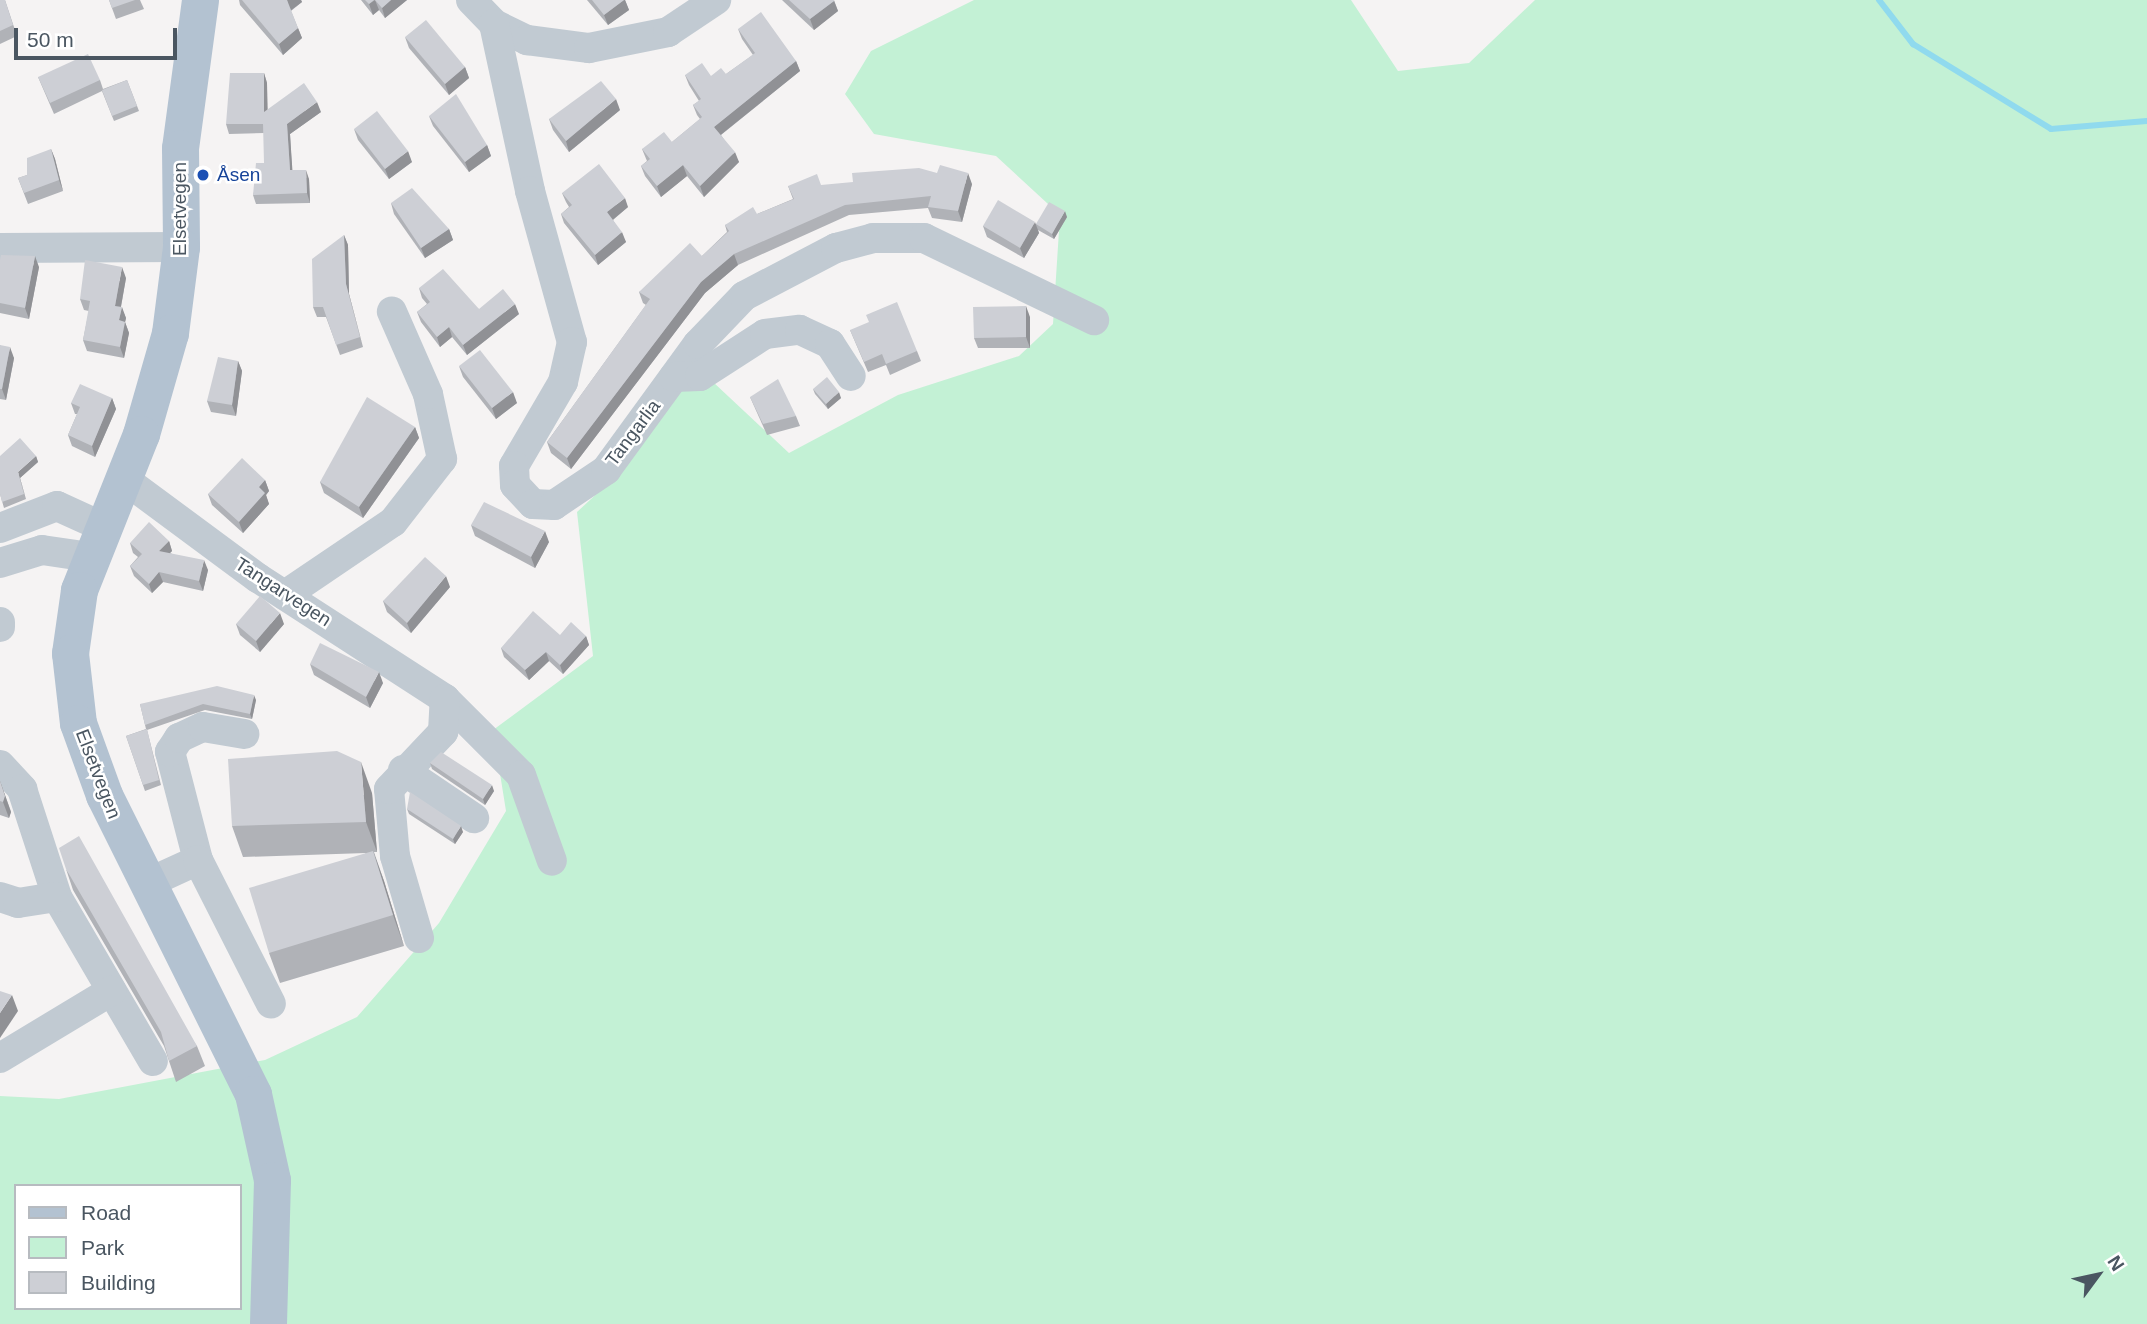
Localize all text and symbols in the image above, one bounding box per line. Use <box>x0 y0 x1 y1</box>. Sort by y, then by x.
scale bar <box>18 14 180 58</box>
text: 50 m <box>27 28 74 51</box>
street label: Elsetvegen <box>169 162 191 256</box>
place label: Åsen <box>217 164 260 186</box>
marker: Åsen <box>195 167 211 183</box>
street label: Tangarlia <box>601 395 665 471</box>
street label: Tangarvegen <box>231 553 335 631</box>
street label: Elsetvegen <box>71 726 125 822</box>
legend <box>14 1184 242 1310</box>
text: Road <box>81 1201 131 1224</box>
text: Park <box>81 1236 124 1259</box>
north arrow <box>2063 1240 2133 1310</box>
text: N <box>2103 1252 2129 1275</box>
text: Building <box>81 1271 156 1294</box>

